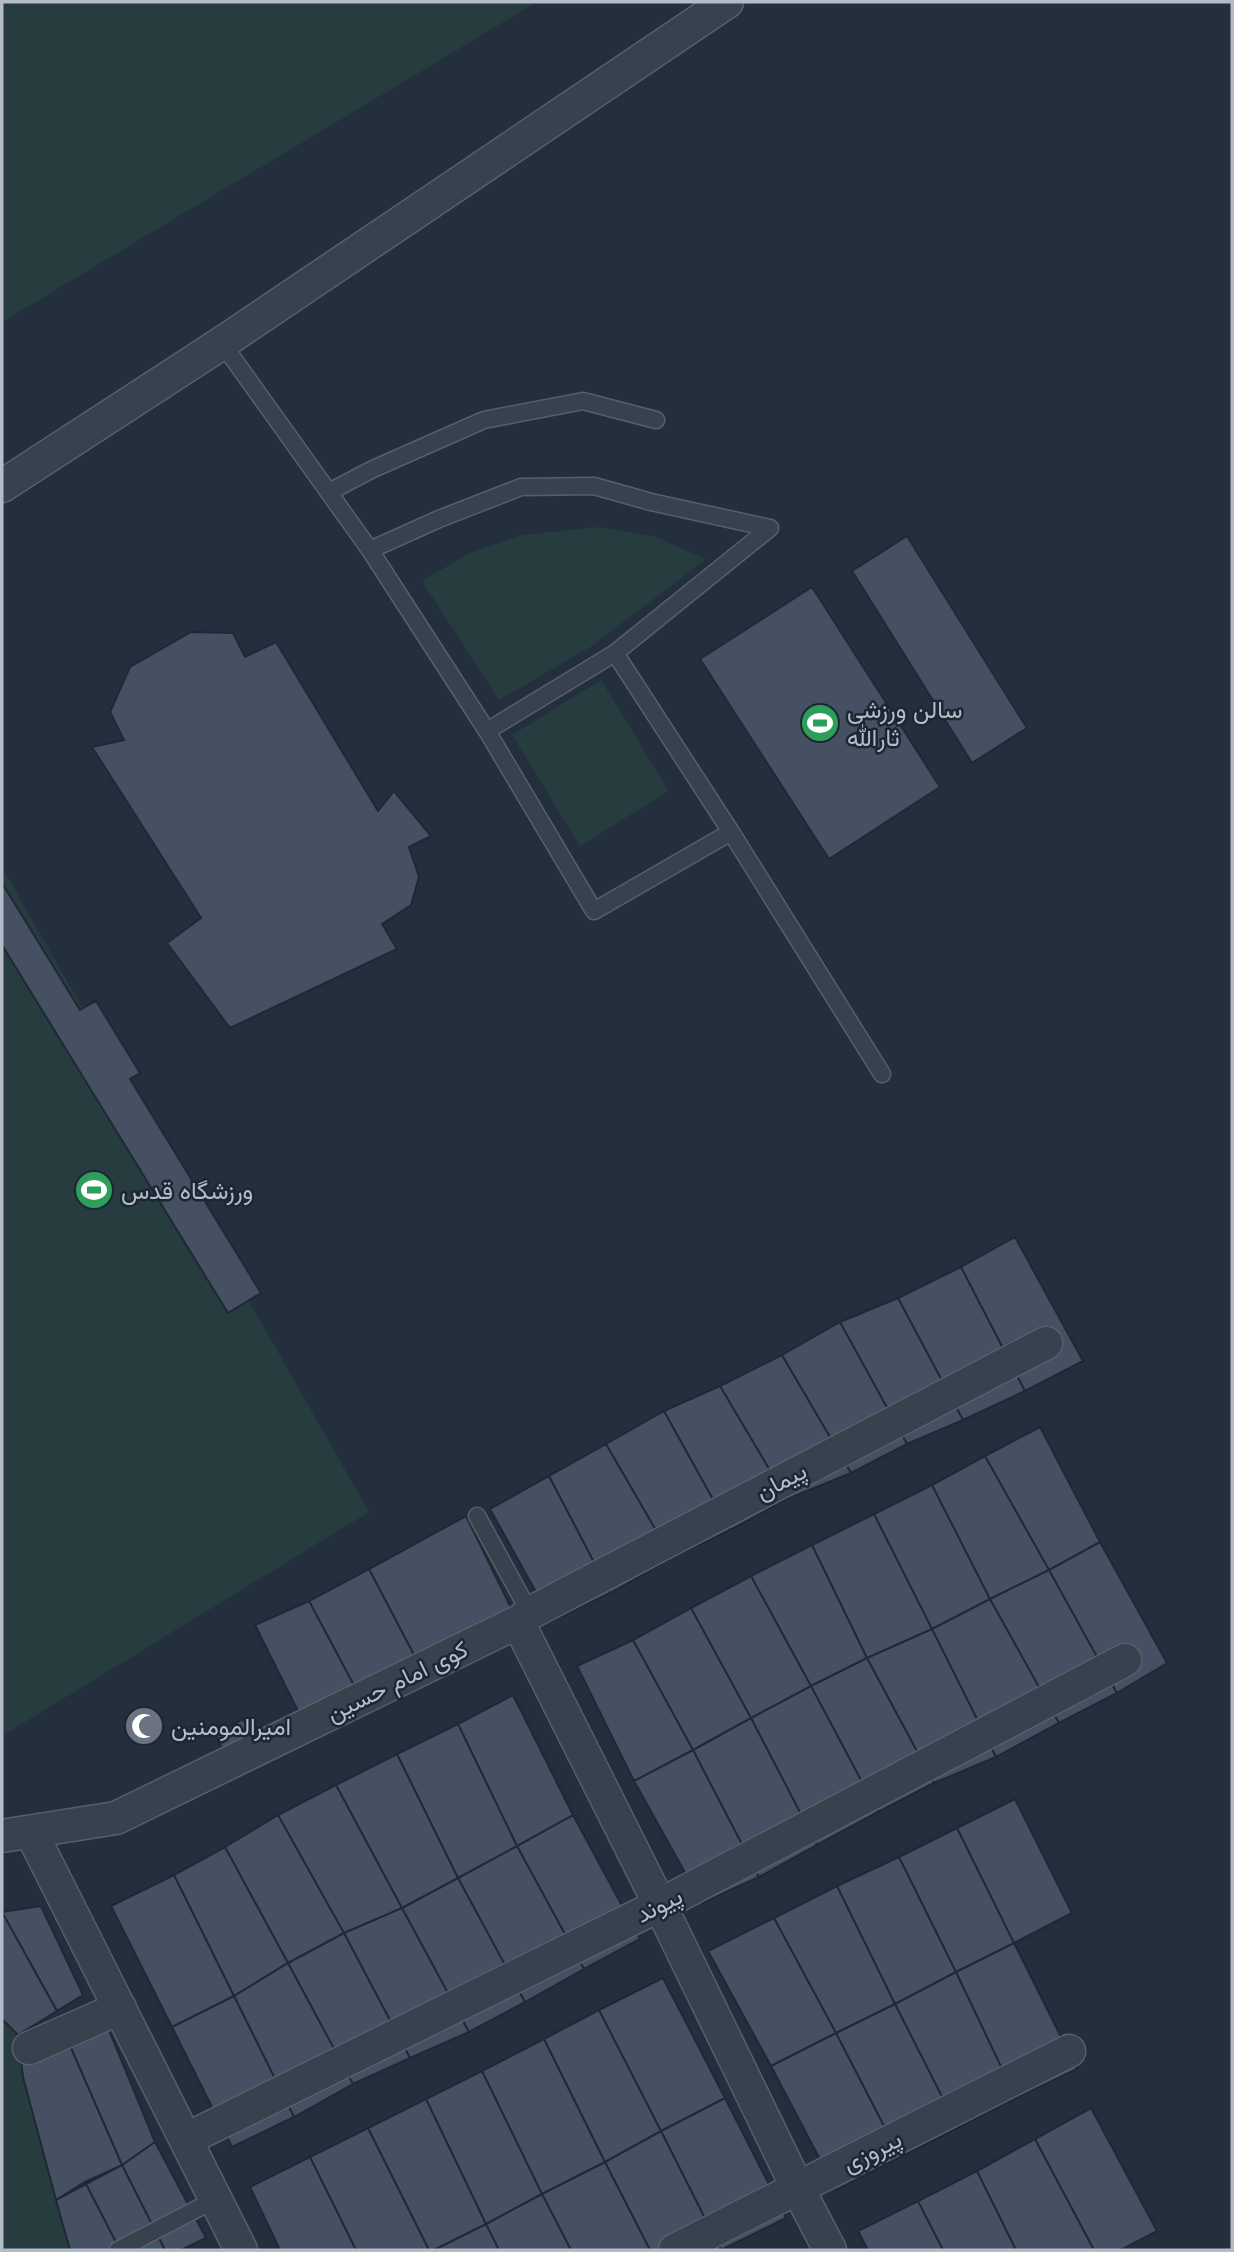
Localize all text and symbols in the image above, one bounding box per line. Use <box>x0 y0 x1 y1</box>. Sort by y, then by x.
place label: سالن ورزشی ثارالله <box>847 696 962 753</box>
sports icon: سالن ورزشی ثارالله <box>799 702 841 744</box>
sports icon: ورزشگاه قدس <box>73 1169 115 1211</box>
place label: ورزشگاه قدس <box>121 1177 253 1206</box>
street label: پیمان <box>751 1457 812 1508</box>
street label: کوی امام حسین <box>322 1635 473 1730</box>
mosque icon: امیرالمومنین <box>123 1705 165 1747</box>
place label: امیرالمومنین <box>171 1713 291 1742</box>
street label: پیوند <box>631 1882 688 1931</box>
street label: پیروزی <box>838 2125 907 2180</box>

